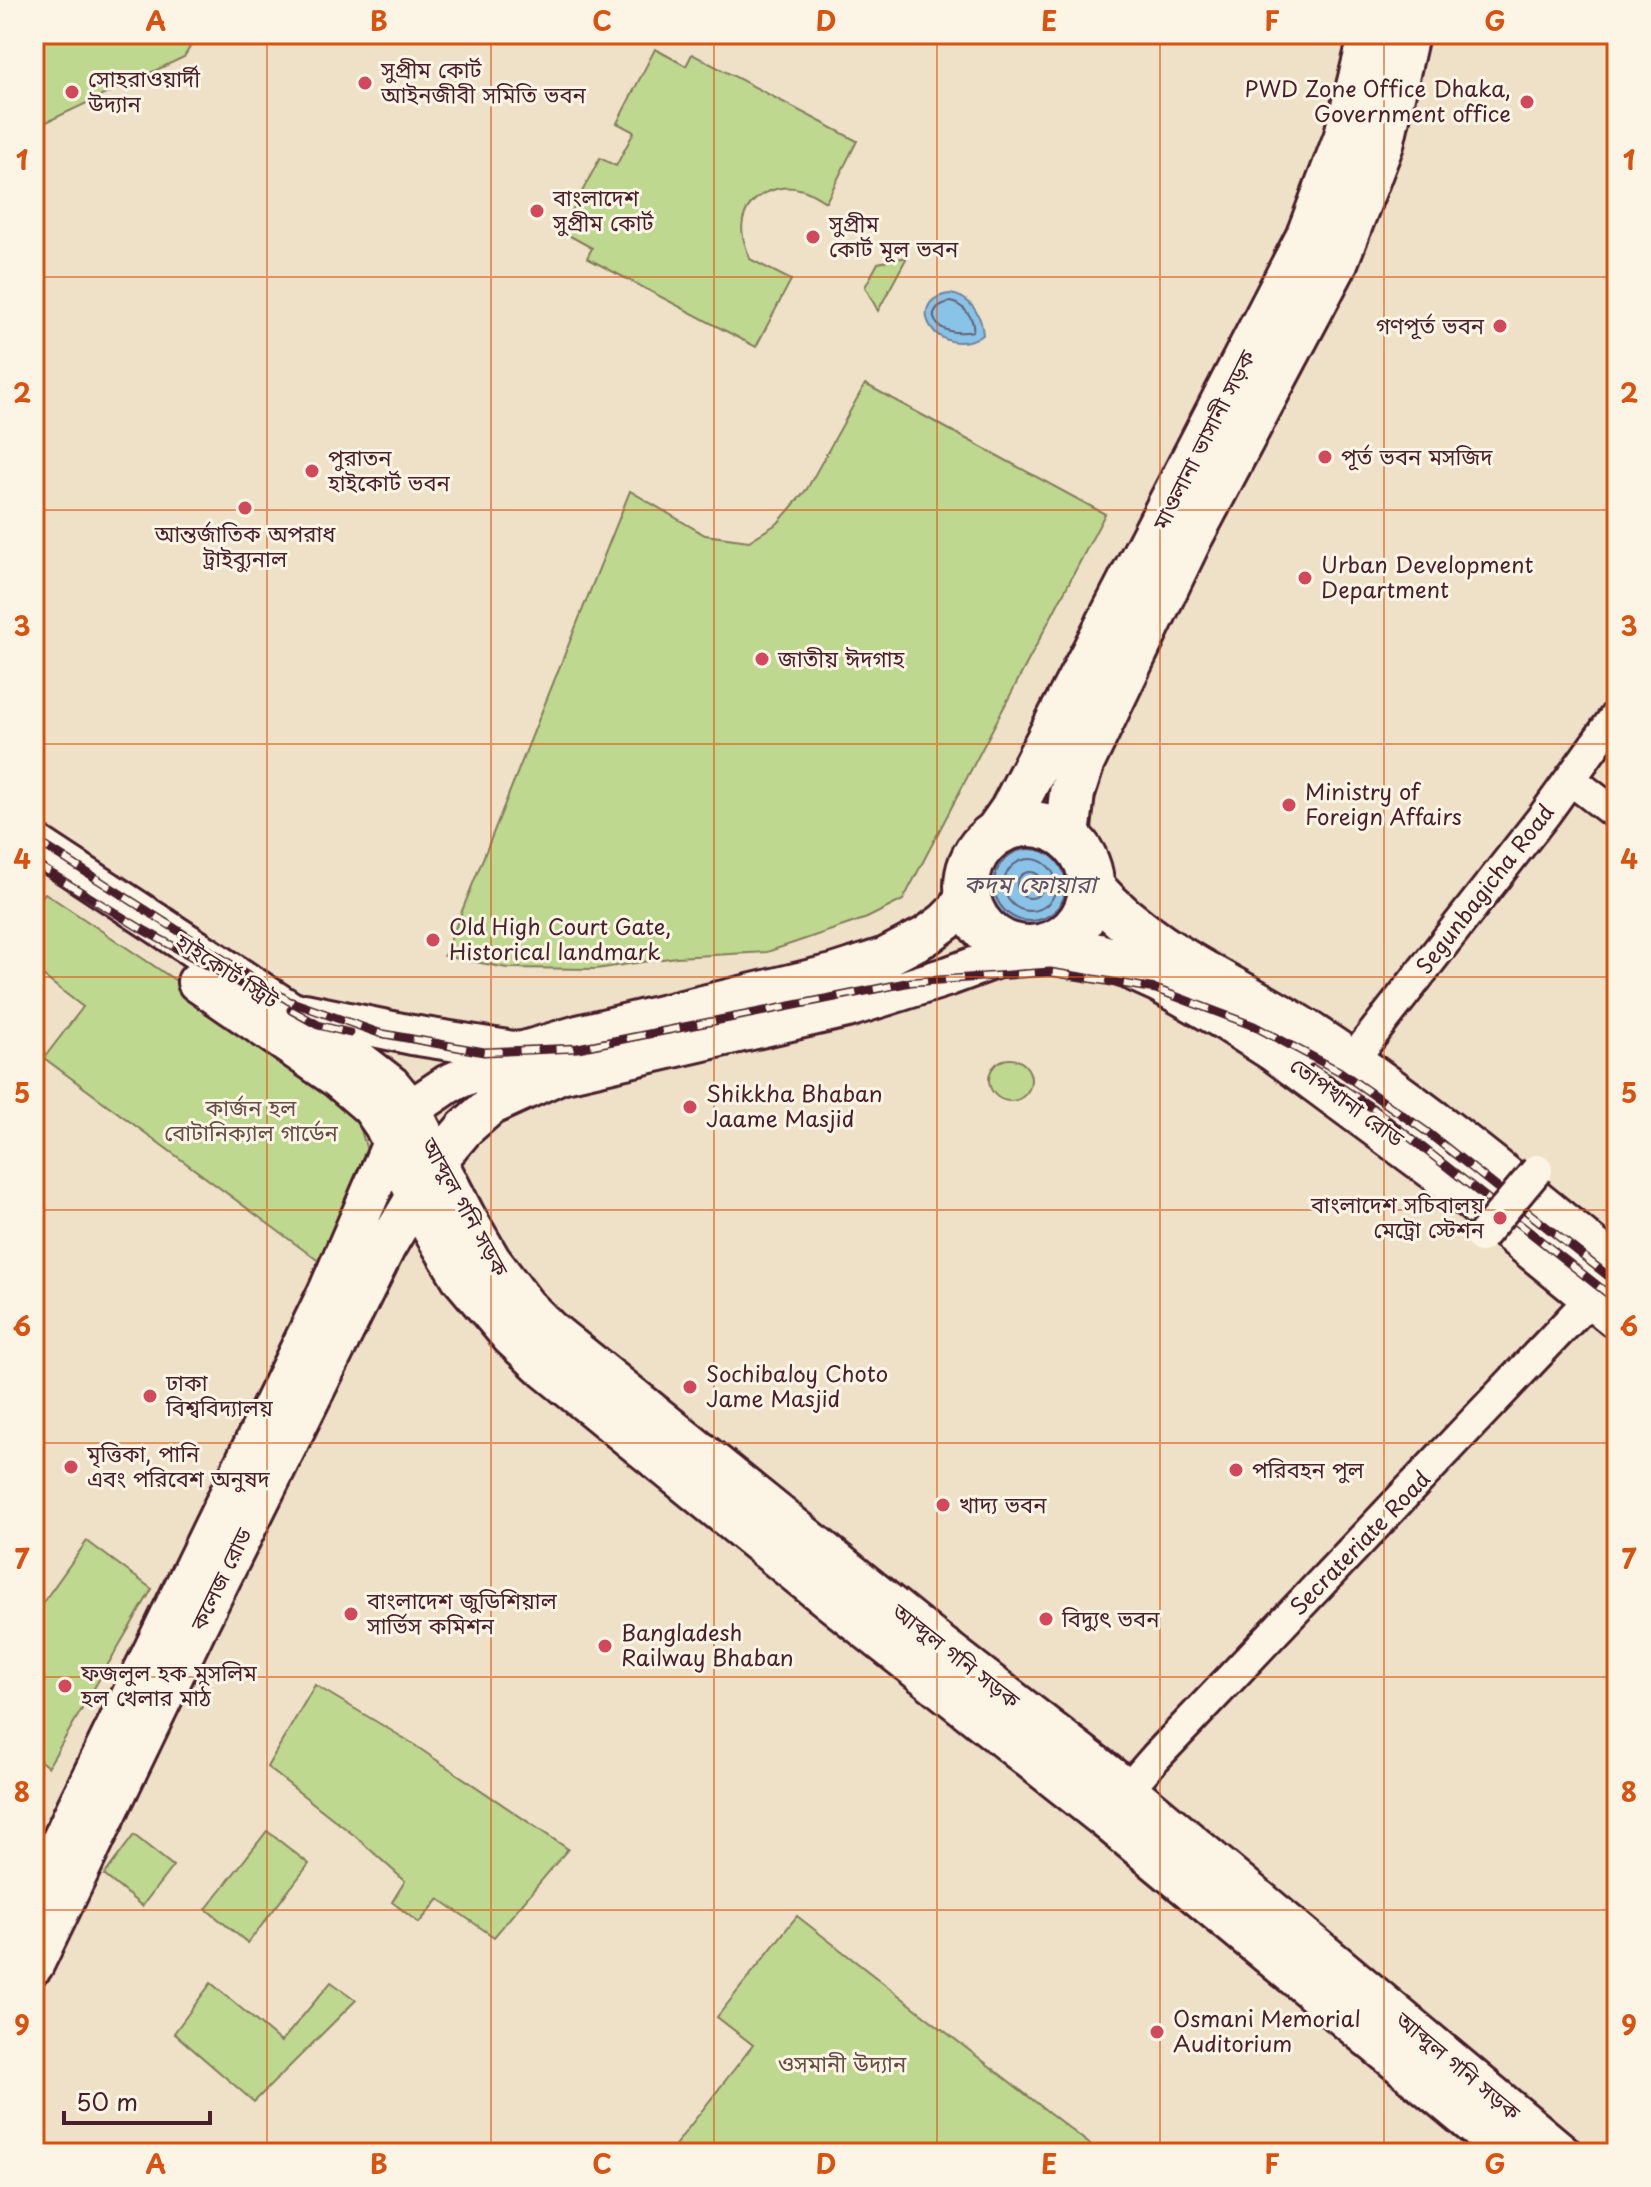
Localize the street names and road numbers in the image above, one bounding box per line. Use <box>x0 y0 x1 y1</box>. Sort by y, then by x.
street label: মাওলানা ভাসানী সড়ক <box>1143 343 1262 536</box>
street label: Segunbagicha Road <box>1407 796 1561 980</box>
street label: হাইকোর্ট স্ট্রিট <box>169 923 287 1016</box>
street label: তোপখানা রোড <box>1284 1048 1412 1154</box>
street label: আব্দুল গনি সড়ক <box>414 1130 518 1282</box>
street label: Secrateriate Road <box>1281 1462 1437 1622</box>
street label: কলেজ রোড <box>180 1521 259 1636</box>
street label: আব্দুল গনি সড়ক <box>885 1594 1028 1715</box>
street label: আব্দুল গনি সড়ক <box>1389 2002 1529 2127</box>

